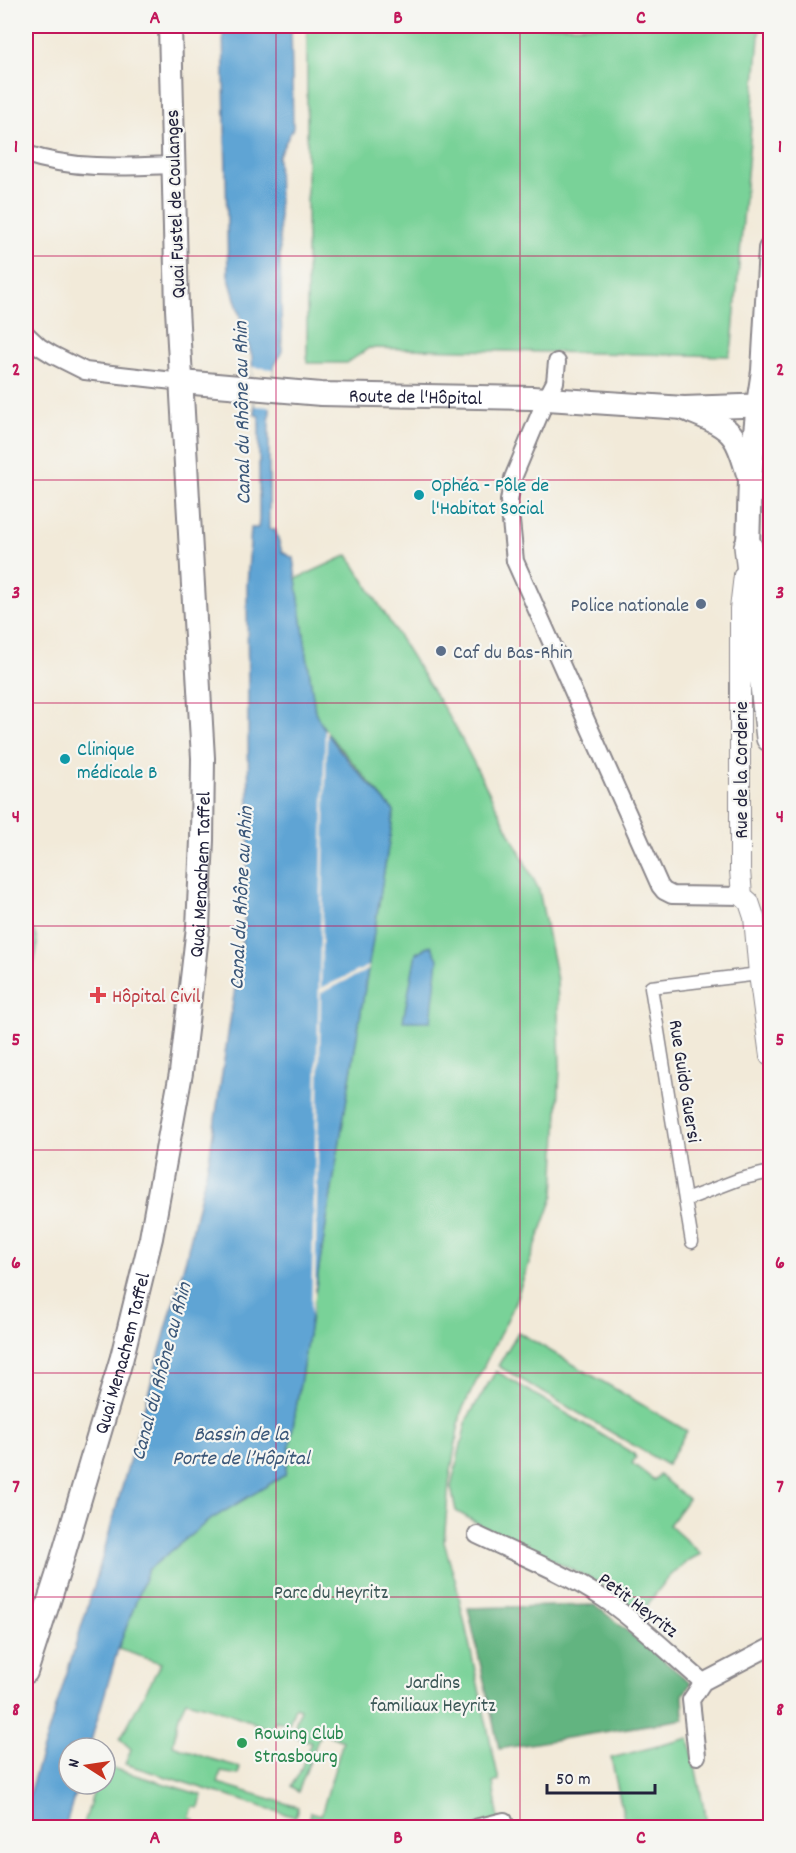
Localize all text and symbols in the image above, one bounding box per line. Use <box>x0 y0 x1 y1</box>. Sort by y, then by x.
text: A <box>150 5 161 33</box>
text: B <box>393 5 403 33</box>
text: C <box>636 5 646 33</box>
street label: Quai Fustel de Coulanges <box>160 109 194 299</box>
text: 1 <box>14 134 18 162</box>
text: 1 <box>778 134 782 162</box>
water label: Canal du Rhône au Rhin <box>227 320 261 505</box>
text: 2 <box>12 357 20 385</box>
text: 2 <box>776 357 784 385</box>
street label: Route de l'Hôpital <box>349 384 482 414</box>
place label: Ophéa - Pôle de l'Habitat Social <box>431 473 549 524</box>
marker: Ophéa - Pôle de l'Habitat Social <box>412 488 426 502</box>
text: 3 <box>12 580 20 608</box>
text: 3 <box>776 580 784 608</box>
place label: Police nationale <box>570 593 689 621</box>
marker: Police nationale <box>694 597 708 611</box>
place label: Caf du Bas-Rhin <box>453 640 572 668</box>
marker: Caf du Bas-Rhin <box>434 644 448 658</box>
street label: Rue de la Corderie <box>729 701 757 839</box>
place label: Clinique médicale B <box>77 737 157 788</box>
marker: Clinique médicale B <box>58 752 72 766</box>
street label: Quai Menachem Taffel <box>184 791 220 959</box>
text: 4 <box>12 804 20 832</box>
text: 4 <box>776 804 784 832</box>
water label: Canal du Rhône au Rhin <box>223 805 263 990</box>
place label: Hôpital Civil <box>112 984 201 1012</box>
marker: Hôpital Civil <box>89 986 107 1004</box>
street label: Rue Guido Guersi <box>660 1018 707 1145</box>
text: 5 <box>11 1027 21 1055</box>
text: 5 <box>775 1027 785 1055</box>
text: 6 <box>11 1250 21 1278</box>
text: 6 <box>775 1250 785 1278</box>
street label: Quai Menachem Taffel <box>89 1270 159 1438</box>
water label: Canal du Rhône au Rhin <box>125 1278 201 1464</box>
water label: Bassin de la Porte de l’Hôpital <box>172 1421 312 1475</box>
text: 7 <box>12 1474 20 1502</box>
text: 7 <box>776 1474 784 1502</box>
street label: Petit Heyritz <box>591 1567 684 1646</box>
park label: Parc du Heyritz <box>274 1580 389 1608</box>
park label: Jardins familiaux Heyritz <box>370 1670 496 1721</box>
text: 8 <box>12 1697 20 1725</box>
text: 8 <box>776 1697 784 1725</box>
place label: Rowing Club Strasbourg <box>254 1721 344 1772</box>
north arrow <box>57 1736 117 1796</box>
marker: Rowing Club Strasbourg <box>235 1736 249 1750</box>
text: N <box>63 1757 87 1770</box>
scale bar <box>547 1757 655 1795</box>
text: 50 m <box>556 1768 591 1793</box>
text: A <box>150 1825 161 1853</box>
text: B <box>393 1825 403 1853</box>
text: C <box>636 1825 646 1853</box>

